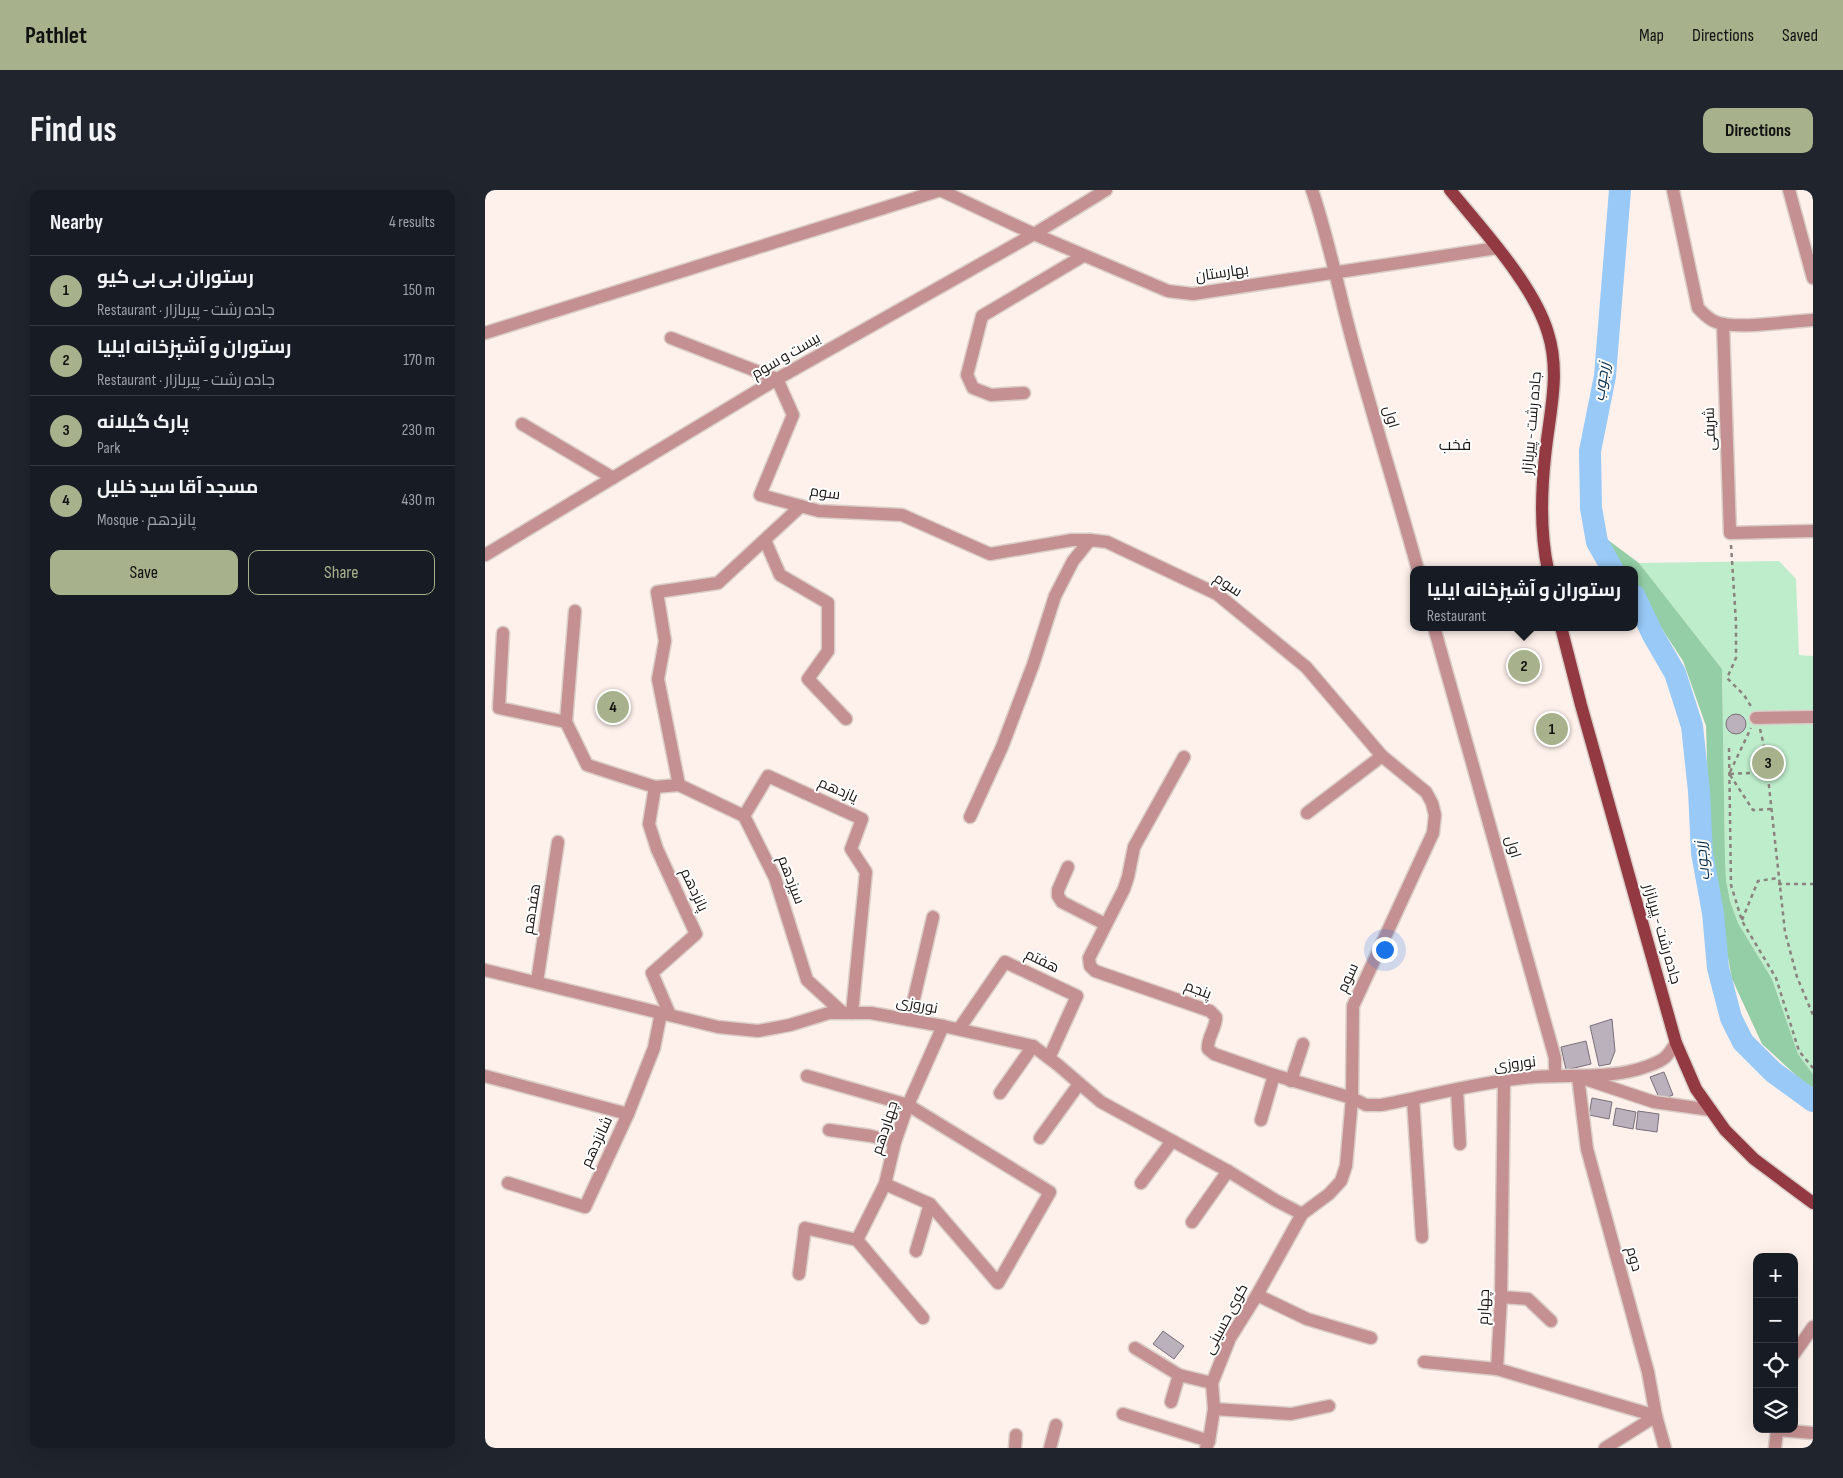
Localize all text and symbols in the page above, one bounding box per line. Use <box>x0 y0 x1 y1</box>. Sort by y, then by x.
text: Pathlet <box>25 21 87 50</box>
text: Map <box>1639 25 1664 46</box>
text: Directions <box>1692 25 1754 46</box>
text: Saved <box>1782 25 1818 46</box>
button: Directions <box>1703 108 1813 153</box>
text: Find us <box>30 109 117 152</box>
text: Nearby <box>50 210 103 235</box>
text: 4 results <box>389 213 435 232</box>
street label: بهارستان <box>1194 260 1250 286</box>
text: رستوران بی بی کیو <box>97 266 254 289</box>
text: 1 <box>63 281 69 300</box>
text: 150 m <box>403 281 435 300</box>
text: Restaurant · جاده رشت - پیربازار <box>97 301 275 320</box>
street label: بیست و سوم <box>748 329 824 383</box>
text: رستوران و آشپزخانه ایلیا <box>97 336 291 359</box>
text: 2 <box>62 351 70 370</box>
text: 170 m <box>403 351 435 370</box>
water label: زرجوب <box>1590 359 1615 403</box>
text: Restaurant · جاده رشت - پیربازار <box>97 371 275 390</box>
street label: جاده رشت - پیربازار <box>1518 371 1546 476</box>
street label: اول <box>1379 404 1403 430</box>
street label: شریفی <box>1700 407 1720 451</box>
text: پارک گیلانه <box>97 411 189 434</box>
text: 3 <box>62 421 70 440</box>
text: 230 m <box>402 421 435 440</box>
district label: فخب <box>1439 436 1471 455</box>
text: Park <box>97 439 120 458</box>
text: مسجد آقا سید خلیل <box>97 476 258 499</box>
street label: سوم <box>809 481 841 505</box>
text: 4 <box>62 491 70 510</box>
text: 430 m <box>402 491 435 510</box>
text: Mosque · پانزدهم <box>97 511 196 530</box>
button: Save <box>50 550 238 595</box>
button: Share <box>248 550 435 595</box>
popup <box>1410 566 1638 631</box>
street label: سوم <box>1210 569 1246 601</box>
text: رستوران و آشپزخانه ایلیا <box>1427 579 1621 602</box>
text: Restaurant <box>1427 607 1486 626</box>
pin: 2 <box>1508 647 1540 685</box>
pin: 4 <box>597 688 629 726</box>
pin: 1 <box>1536 710 1568 748</box>
pin: 3 <box>1752 744 1784 782</box>
street label: یازدهم <box>815 773 861 807</box>
street label: اول <box>1501 834 1525 860</box>
water label: زرجوب <box>1691 839 1715 882</box>
street label: سیزدهم <box>773 853 809 907</box>
street label: پانزدهم <box>676 865 712 915</box>
street label: جاده رشت - پیربازار <box>1638 881 1685 986</box>
street label: هفدهم <box>519 882 545 936</box>
your location <box>1372 937 1398 963</box>
street label: هفتم <box>1022 945 1062 977</box>
street label: سوم <box>1333 960 1363 996</box>
street label: پنجم <box>1182 976 1214 1004</box>
street label: نوروزی <box>895 992 939 1018</box>
street label: نوروزی <box>1493 1052 1537 1076</box>
street label: چهاردهم <box>867 1099 903 1157</box>
street label: شانزدهم <box>577 1113 617 1171</box>
street label: دوم <box>1622 1245 1646 1273</box>
map controls <box>1753 1253 1798 1433</box>
button: + <box>1753 1253 1798 1298</box>
street label: کوی حسینی <box>1199 1280 1253 1358</box>
street label: چهارم <box>1474 1289 1494 1325</box>
button: − <box>1753 1298 1798 1343</box>
button: locate <box>1753 1343 1798 1388</box>
button: layers <box>1753 1388 1798 1433</box>

